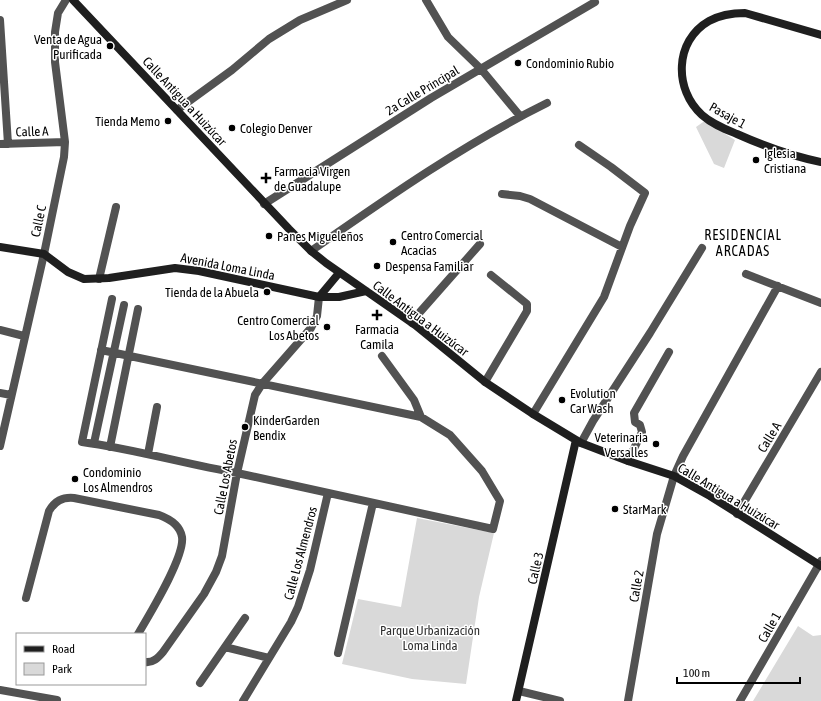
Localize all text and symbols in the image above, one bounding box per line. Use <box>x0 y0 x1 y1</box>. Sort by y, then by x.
place label: Venta de Agua Purificada <box>34 32 102 62</box>
marker: Venta de Agua Purificada <box>105 41 115 51</box>
street label: Calle Antigua a Huizúcar <box>140 54 230 149</box>
place label: Condominio Rubio <box>526 56 614 71</box>
marker: Condominio Rubio <box>513 58 523 68</box>
street label: 2a Calle Principal <box>383 62 462 118</box>
street label: Pasaje 1 <box>707 99 749 132</box>
place label: Tienda Memo <box>95 114 160 129</box>
marker: Tienda Memo <box>163 116 173 126</box>
place label: Colegio Denver <box>240 121 312 136</box>
street label: Calle A <box>15 123 49 140</box>
marker: Colegio Denver <box>227 123 237 133</box>
place label: Iglesia Cristiana <box>764 146 806 176</box>
marker: Iglesia Cristiana <box>751 155 761 165</box>
place label: Farmacia Virgen de Guadalupe <box>274 164 350 194</box>
marker: Farmacia Virgen de Guadalupe <box>261 173 271 183</box>
street label: Calle C <box>28 204 49 238</box>
district label: RESIDENCIAL ARCADAS <box>704 227 782 259</box>
place label: Centro Comercial Acacias <box>401 228 483 258</box>
place label: Panes Migueleños <box>277 229 364 244</box>
marker: Panes Migueleños <box>264 231 274 241</box>
marker: Centro Comercial Acacias <box>388 237 398 247</box>
street label: Avenida Loma Linda <box>180 250 276 283</box>
place label: Despensa Familiar <box>385 259 473 274</box>
marker: Despensa Familiar <box>372 261 382 271</box>
street label: Calle Antigua a Huizúcar <box>370 278 472 359</box>
place label: Tienda de la Abuela <box>165 285 259 300</box>
marker: Tienda de la Abuela <box>262 287 272 297</box>
marker: Farmacia Camila <box>372 310 382 320</box>
place label: Centro Comercial Los Abetos <box>237 313 320 343</box>
marker: Centro Comercial Los Abetos <box>322 322 332 332</box>
place label: Farmacia Camila <box>355 322 399 352</box>
place label: Evolution Car Wash <box>570 386 616 416</box>
marker: Evolution Car Wash <box>557 395 567 405</box>
place label: KinderGarden Bendix <box>253 413 320 443</box>
street label: Calle A <box>755 419 785 455</box>
marker: KinderGarden Bendix <box>240 422 250 432</box>
place label: Veterinaria Versalles <box>595 430 648 460</box>
street label: Calle Los Abetos <box>211 438 240 516</box>
marker: Veterinaria Versalles <box>651 439 661 449</box>
street label: Calle Antigua a Huizúcar <box>675 460 782 533</box>
place label: Condominio Los Almendros <box>83 465 153 495</box>
marker: Condominio Los Almendros <box>70 474 80 484</box>
place label: StarMark <box>623 502 667 517</box>
street label: Calle Los Almendros <box>281 504 320 601</box>
marker: StarMark <box>610 504 620 514</box>
street label: Calle 3 <box>525 551 546 586</box>
street label: Calle 2 <box>626 569 647 603</box>
street label: Calle 1 <box>755 609 784 645</box>
park label: Parque Urbanización Loma Linda <box>380 623 480 653</box>
legend <box>16 633 146 685</box>
text: Road <box>52 642 75 656</box>
scale bar <box>677 659 800 685</box>
text: Park <box>52 662 73 676</box>
text: 100 m <box>683 666 710 680</box>

